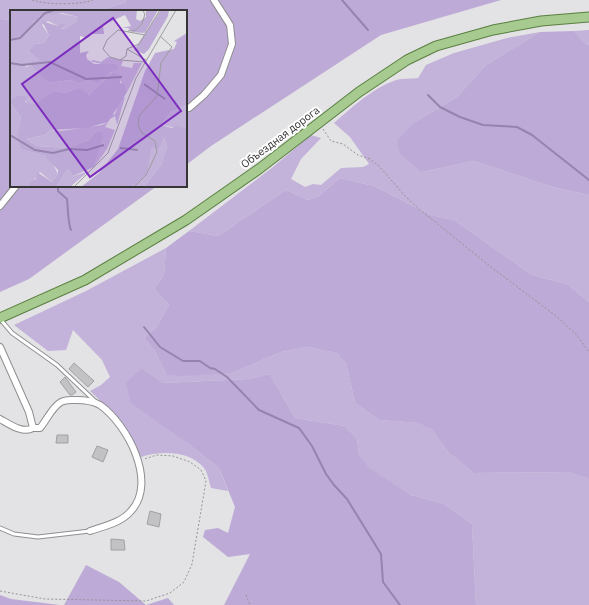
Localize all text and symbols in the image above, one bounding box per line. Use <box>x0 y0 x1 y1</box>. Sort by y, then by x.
inset map <box>10 10 187 187</box>
street label: Объездная дорога <box>238 103 322 171</box>

